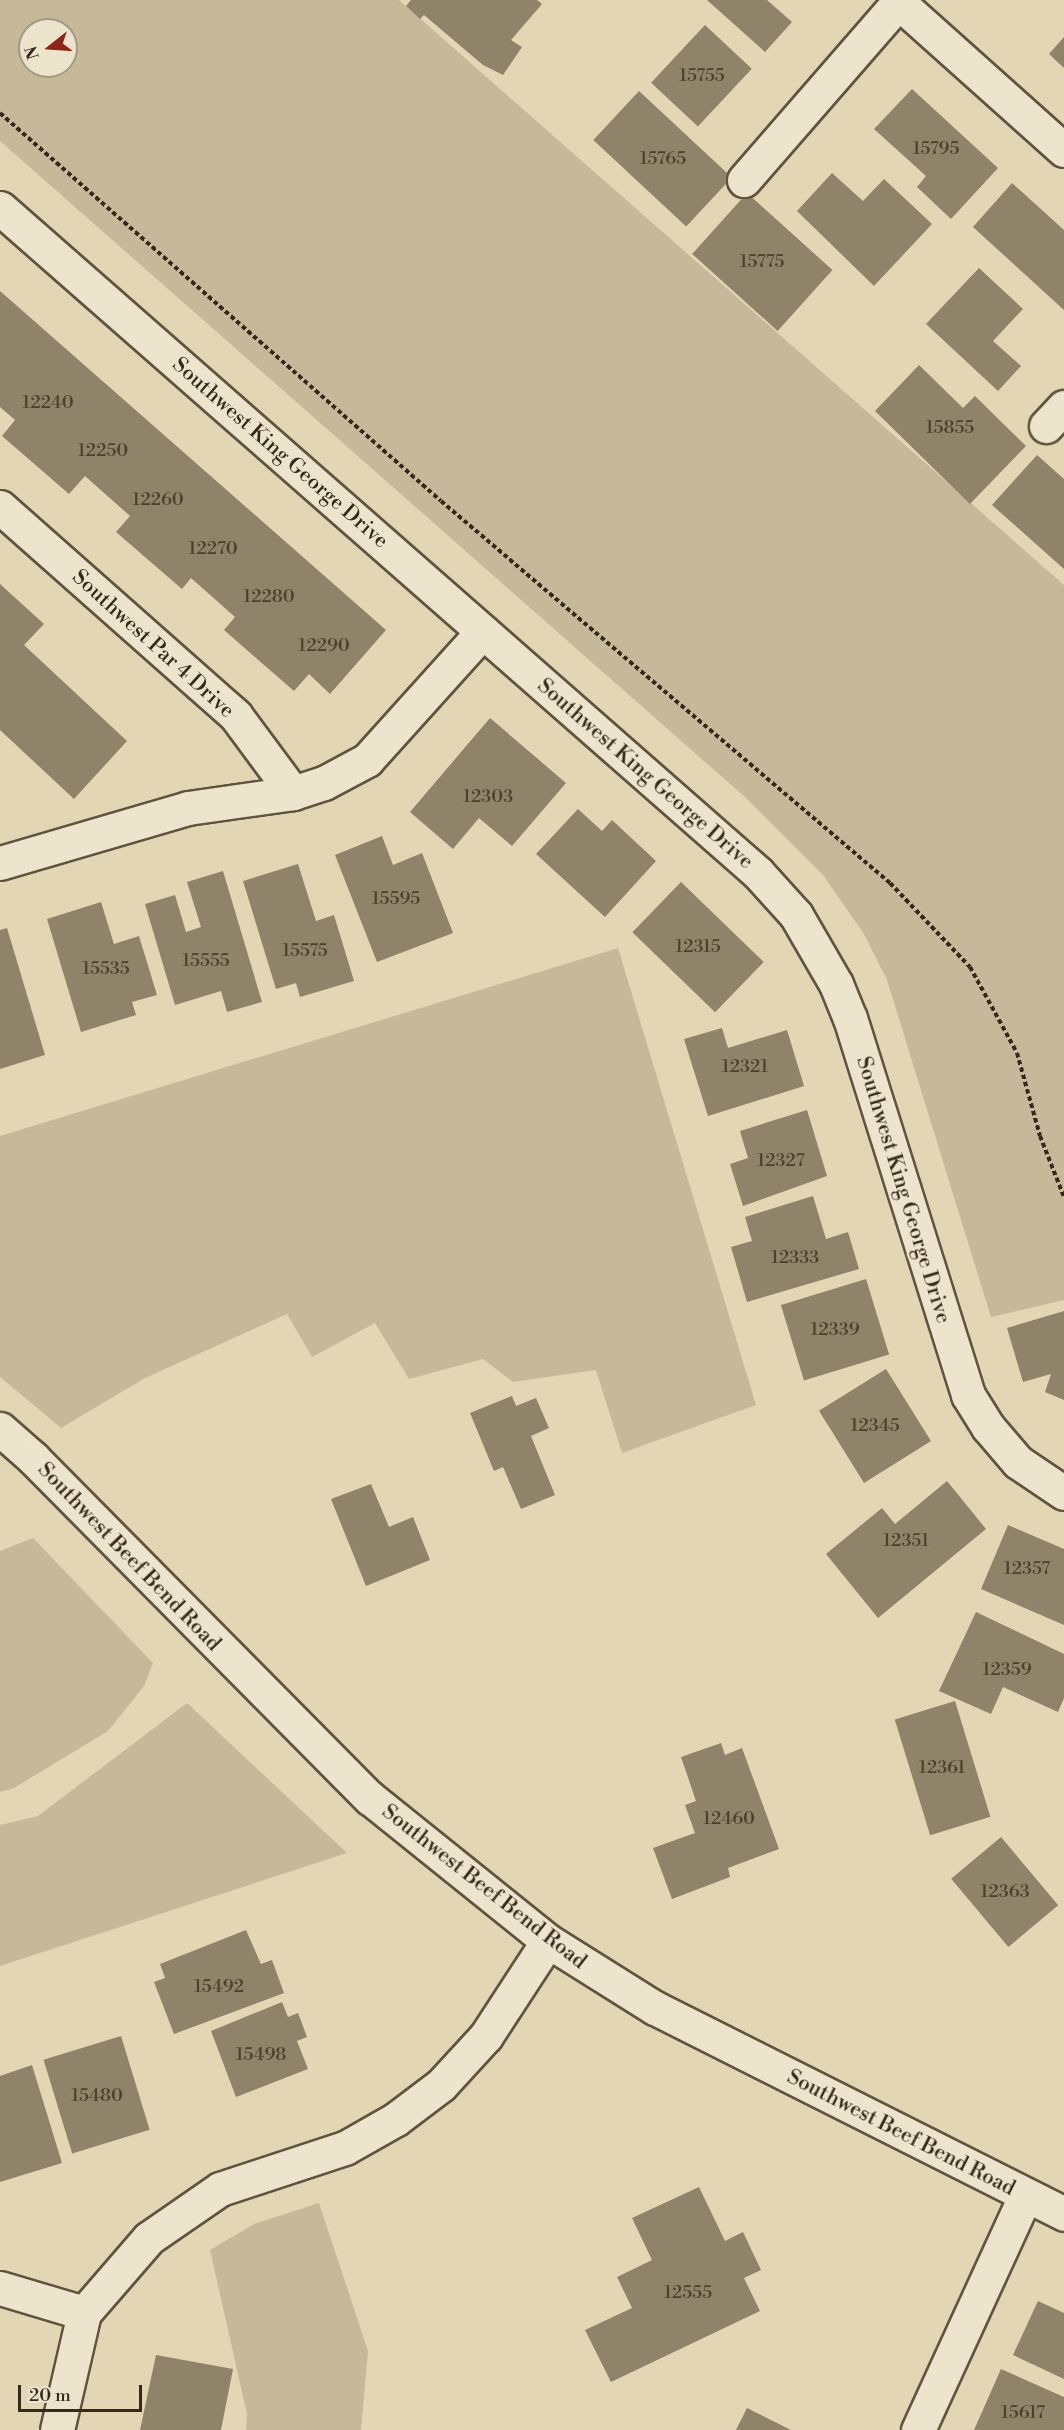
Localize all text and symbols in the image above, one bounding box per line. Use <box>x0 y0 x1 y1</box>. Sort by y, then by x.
north arrow <box>18 18 78 78</box>
text: N <box>21 44 44 62</box>
house number: 15755 <box>679 65 725 87</box>
house number: 15795 <box>913 138 959 160</box>
house number: 15765 <box>640 148 686 170</box>
house number: 15775 <box>740 251 784 273</box>
street label: Southwest King George Drive <box>167 352 393 554</box>
house number: 12240 <box>22 392 74 414</box>
house number: 15855 <box>926 417 974 439</box>
house number: 12250 <box>78 440 128 462</box>
house number: 12260 <box>132 489 184 511</box>
house number: 12270 <box>188 538 238 560</box>
street label: Southwest Par 4 Drive <box>67 565 239 723</box>
house number: 12280 <box>243 586 295 608</box>
house number: 12290 <box>298 635 350 657</box>
street label: Southwest King George Drive <box>532 673 758 875</box>
house number: 12303 <box>463 786 513 808</box>
house number: 15595 <box>372 888 420 910</box>
house number: 12315 <box>675 936 721 958</box>
house number: 15575 <box>282 940 328 962</box>
house number: 15555 <box>182 950 230 972</box>
house number: 15535 <box>82 958 130 980</box>
street label: Southwest King George Drive <box>850 1054 956 1326</box>
house number: 12321 <box>722 1056 768 1078</box>
house number: 12327 <box>757 1150 805 1172</box>
house number: 12333 <box>771 1247 819 1269</box>
house number: 12339 <box>810 1319 860 1341</box>
house number: 12345 <box>850 1415 900 1437</box>
street label: Southwest Beef Bend Road <box>32 1457 226 1657</box>
house number: 12351 <box>883 1530 929 1552</box>
house number: 12357 <box>1004 1558 1050 1580</box>
house number: 12359 <box>982 1659 1032 1681</box>
house number: 12361 <box>919 1757 965 1779</box>
street label: Southwest Beef Bend Road <box>377 1799 591 1975</box>
house number: 12460 <box>703 1808 755 1830</box>
house number: 12363 <box>980 1881 1030 1903</box>
house number: 15492 <box>194 1976 244 1998</box>
house number: 15498 <box>236 2044 286 2066</box>
street label: Southwest Beef Bend Road <box>783 2064 1019 2202</box>
house number: 15480 <box>71 2085 123 2107</box>
house number: 12555 <box>664 2282 712 2304</box>
scale bar <box>21 2373 146 2411</box>
text: 20 m <box>29 2384 71 2407</box>
house number: 15617 <box>1001 2402 1045 2424</box>

